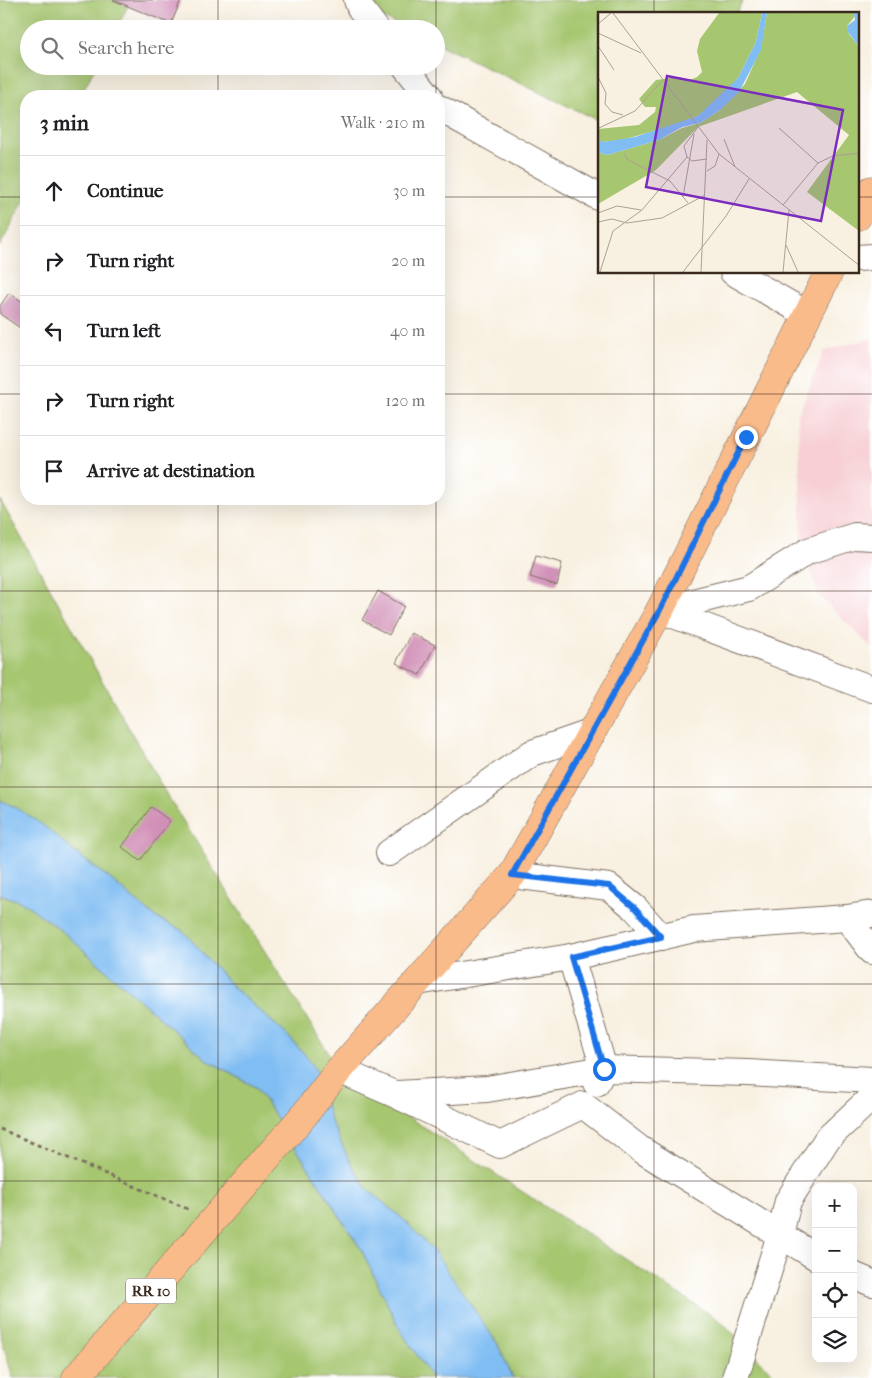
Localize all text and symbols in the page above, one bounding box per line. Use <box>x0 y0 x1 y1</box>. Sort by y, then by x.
inset map <box>598 12 860 274</box>
search box <box>20 20 445 75</box>
icon: search <box>38 34 66 62</box>
text: Search here <box>78 37 174 59</box>
text: 3 min <box>40 111 89 135</box>
text: Walk · 210 m <box>341 113 425 132</box>
icon: ahead <box>40 177 68 205</box>
text: Continue <box>87 180 163 202</box>
text: 30 m <box>393 181 425 200</box>
icon: right <box>40 247 68 275</box>
text: Turn right <box>87 250 174 272</box>
text: 20 m <box>391 251 425 270</box>
icon: left <box>40 317 68 345</box>
text: Turn left <box>87 320 161 342</box>
text: 40 m <box>390 321 425 340</box>
icon: right <box>40 387 68 415</box>
text: Turn right <box>87 390 174 412</box>
text: 120 m <box>386 391 425 410</box>
route end <box>735 426 758 449</box>
icon: arrive <box>40 457 68 485</box>
text: Arrive at destination <box>87 460 255 482</box>
route start <box>593 1058 616 1081</box>
map controls <box>812 1183 857 1363</box>
button: + <box>812 1183 857 1228</box>
button: − <box>812 1228 857 1273</box>
button: locate <box>812 1273 857 1318</box>
road number: RR 10 <box>126 1278 176 1304</box>
button: layers <box>812 1318 857 1363</box>

